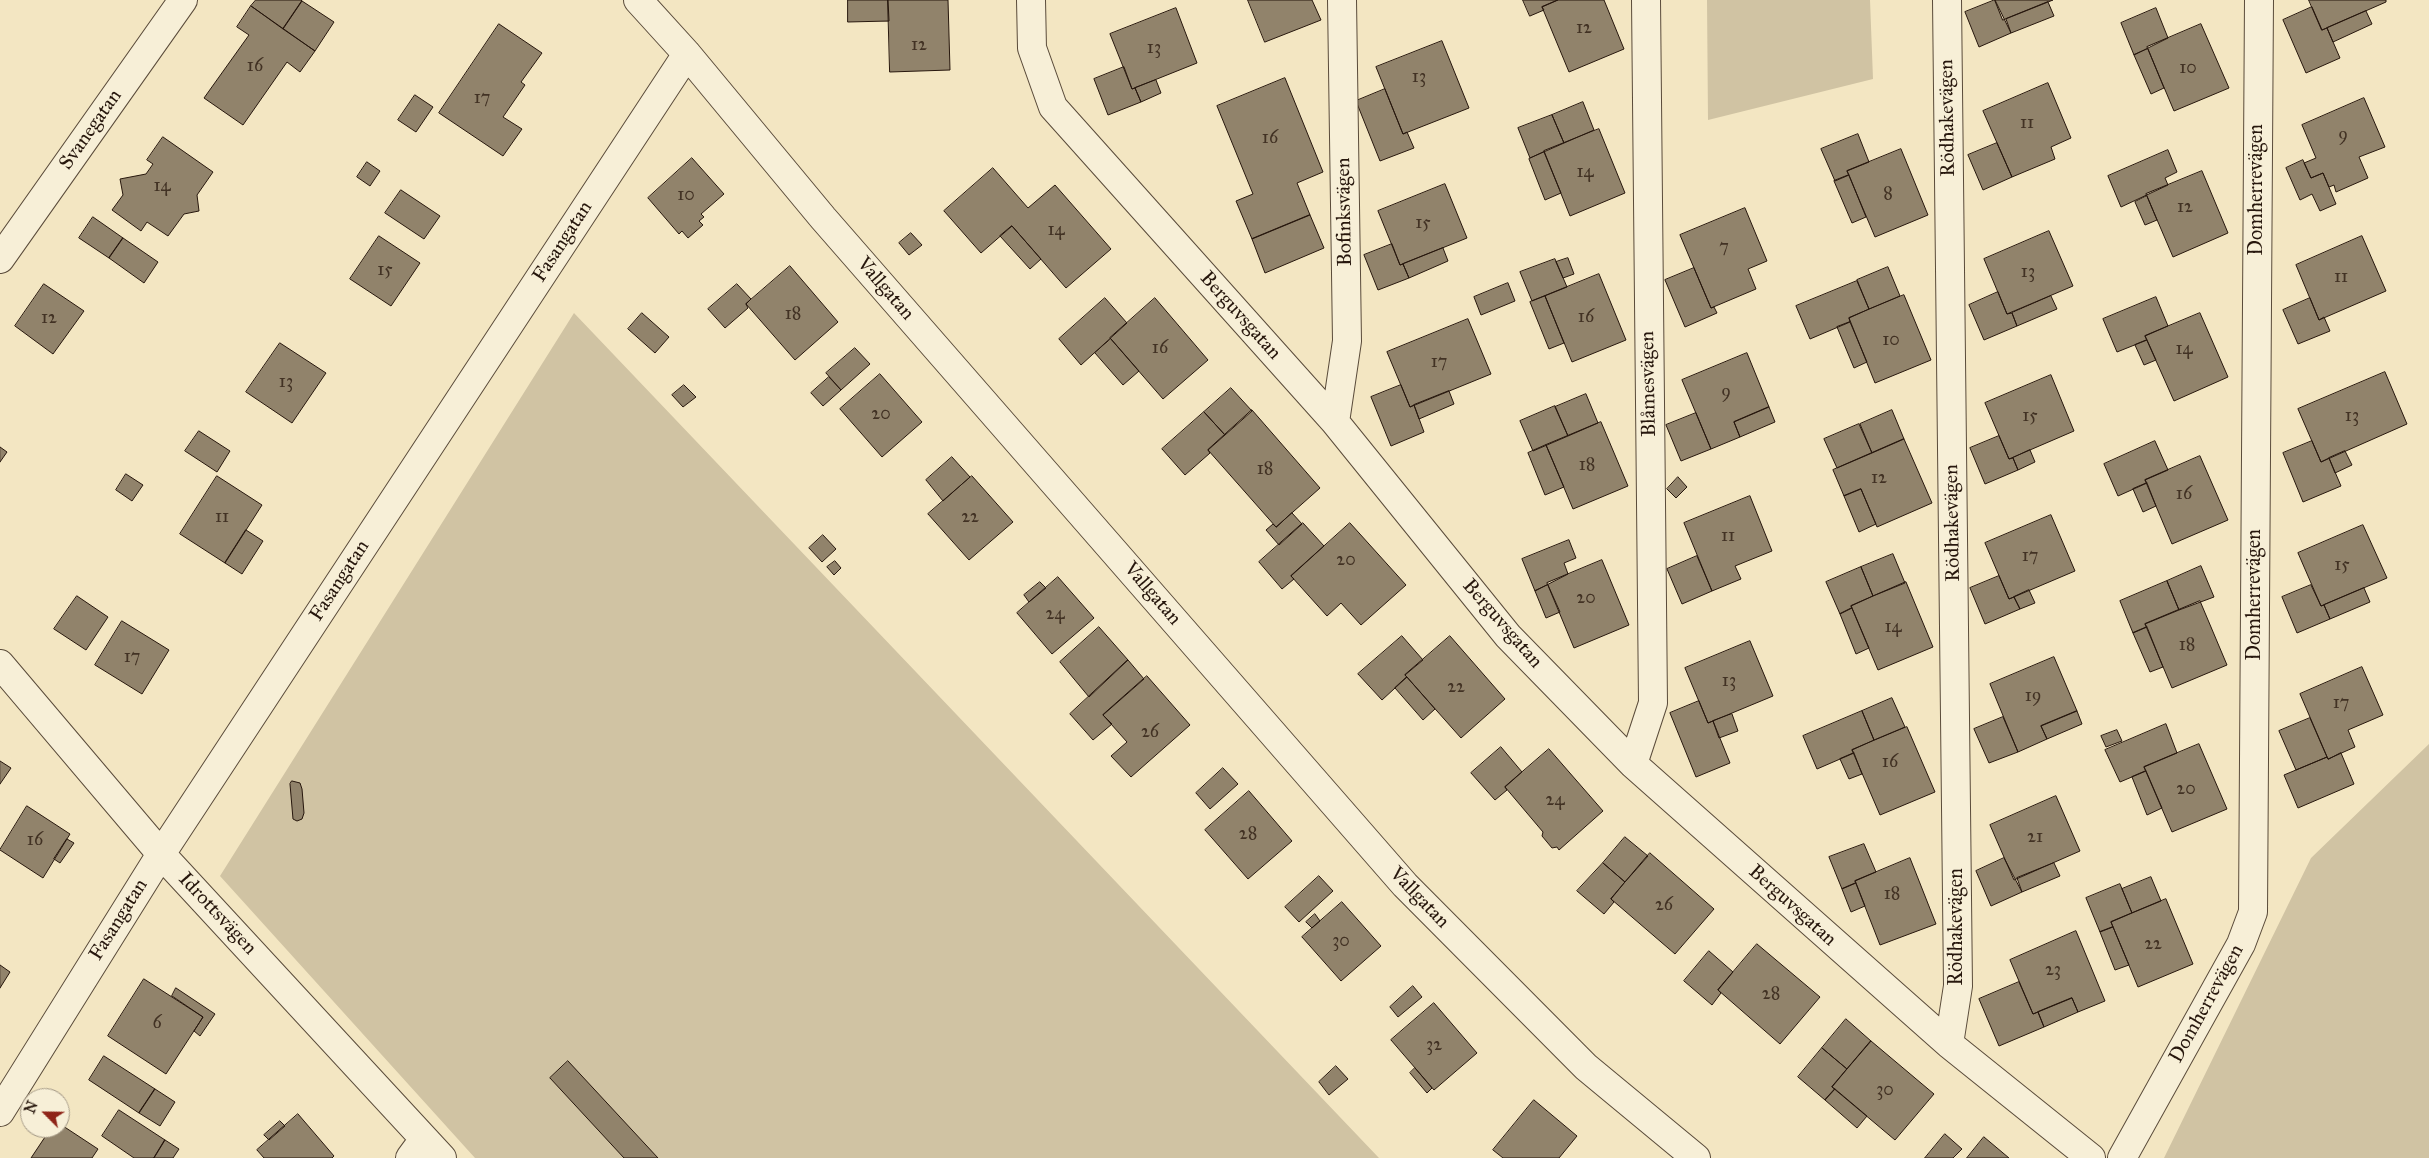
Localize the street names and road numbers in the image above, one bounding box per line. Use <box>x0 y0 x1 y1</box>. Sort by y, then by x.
street label: Rödhakevägen <box>1935 59 1961 177</box>
street label: Svanegatan <box>55 85 127 175</box>
street label: Domherrevägen <box>2245 124 2269 256</box>
street label: Bofinksvägen <box>1332 157 1358 267</box>
street label: Fasangatan <box>528 197 598 287</box>
street label: Vallgatan <box>851 253 919 325</box>
street label: Berguvsgatan <box>1194 267 1286 365</box>
street label: Blåmesvägen <box>1636 331 1662 437</box>
street label: Rödhakevägen <box>1940 464 1966 582</box>
street label: Domherrevägen <box>2243 529 2267 661</box>
street label: Fasangatan <box>305 536 375 626</box>
street label: Vallgatan <box>1118 558 1186 630</box>
street label: Berguvsgatan <box>1457 575 1547 673</box>
street label: Berguvsgatan <box>1743 860 1841 952</box>
street label: Vallgatan <box>1384 862 1454 934</box>
street label: Idrottsvägen <box>173 868 261 960</box>
street label: Rödhakevägen <box>1945 868 1969 986</box>
street label: Fasangatan <box>85 875 153 965</box>
street label: Domherrevägen <box>2165 941 2249 1067</box>

